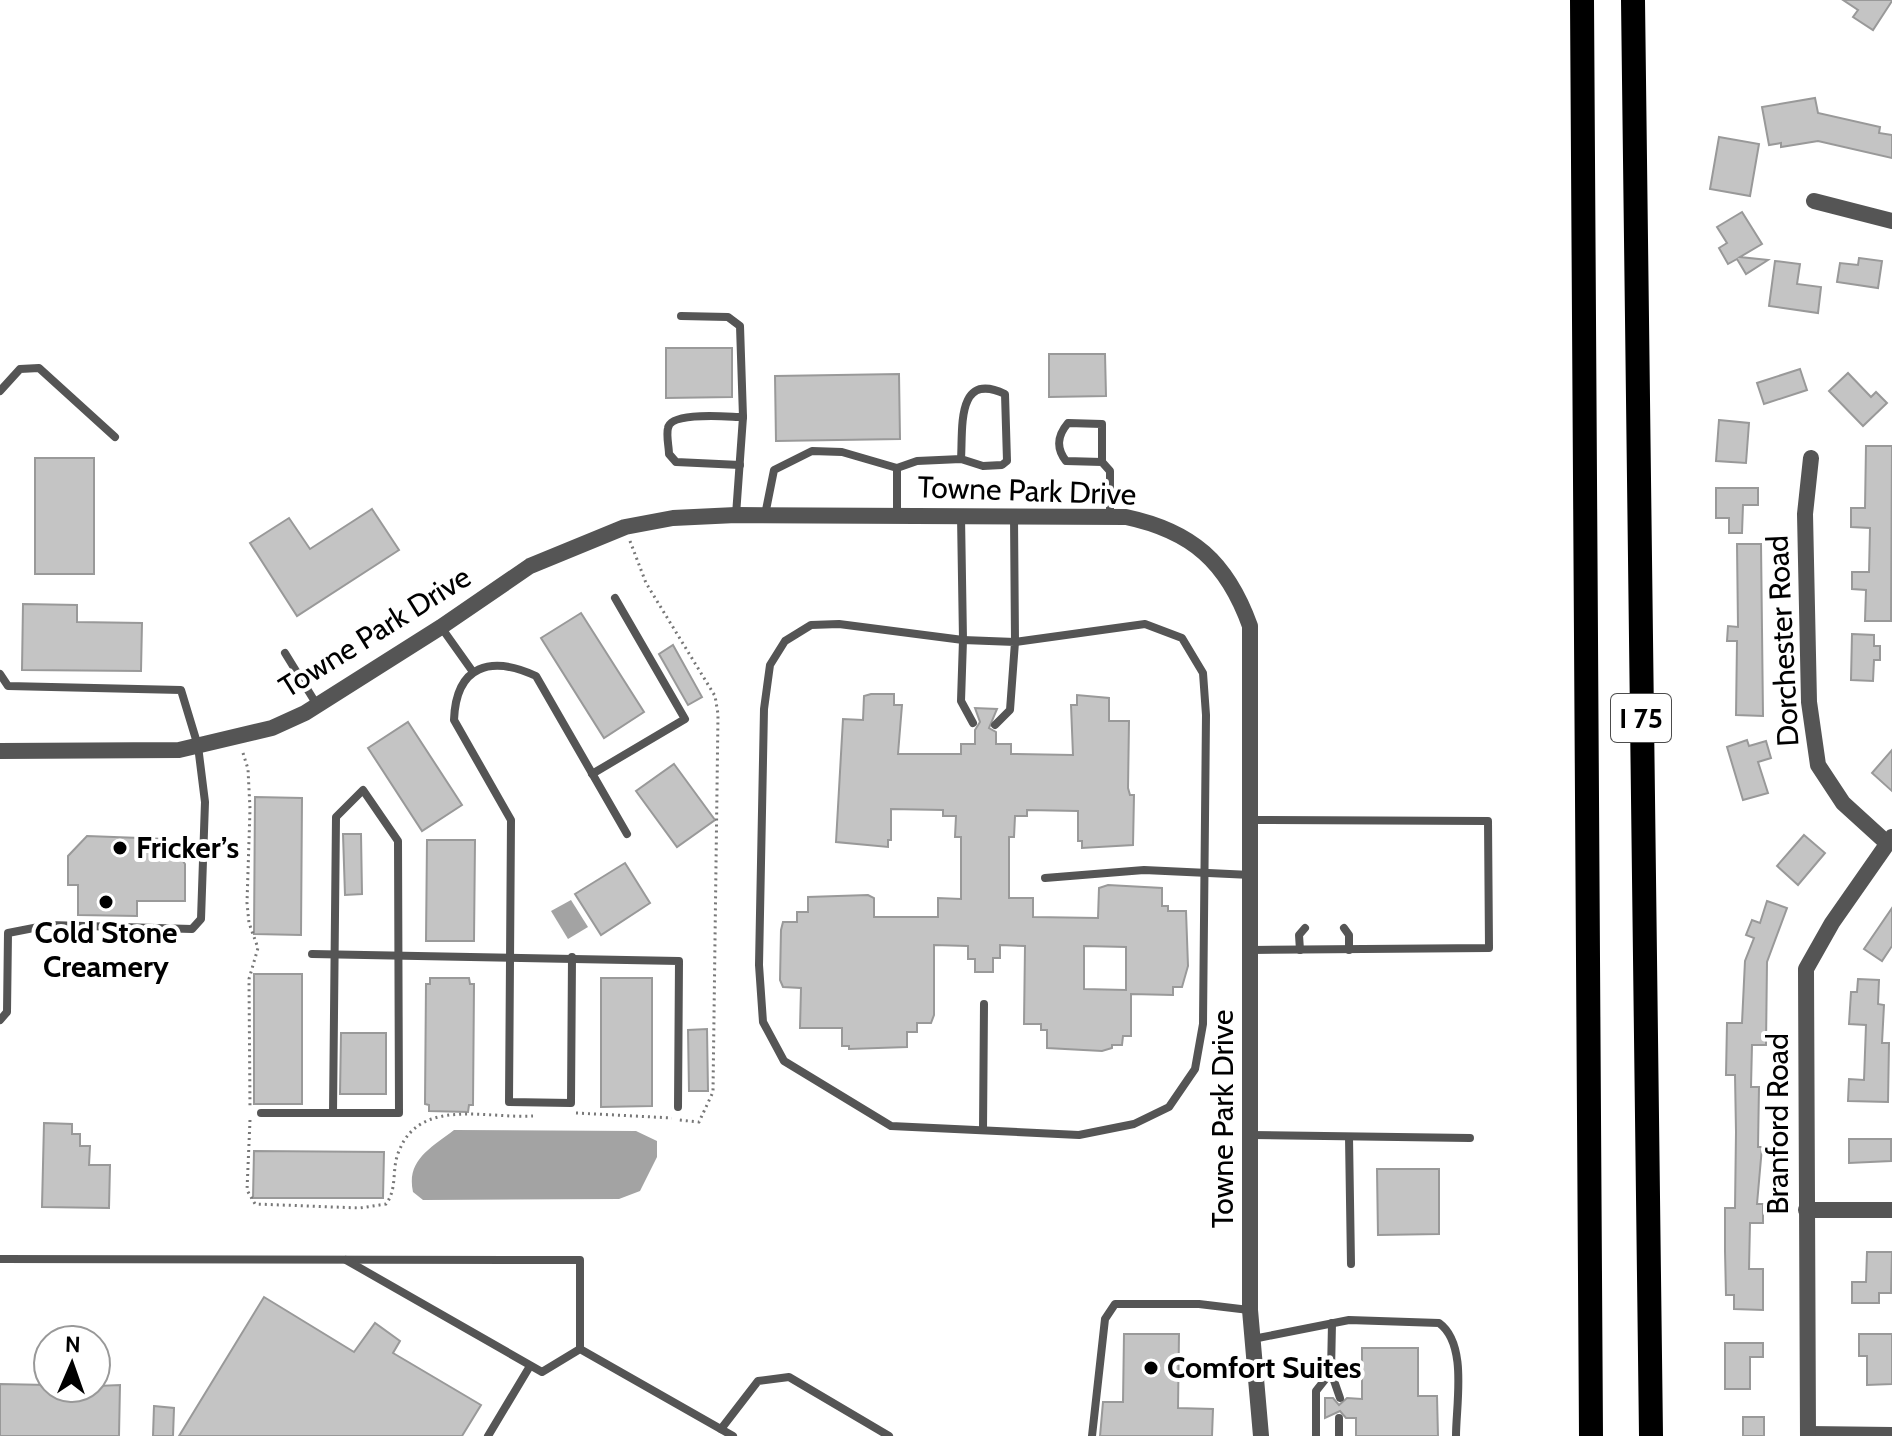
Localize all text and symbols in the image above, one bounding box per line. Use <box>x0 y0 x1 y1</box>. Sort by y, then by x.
street label: Towne Park Drive <box>917 468 1137 513</box>
street label: Dorchester Road <box>1758 534 1807 748</box>
street label: Towne Park Drive <box>272 558 477 705</box>
road number: I 75 <box>1611 694 1671 742</box>
place label: Fricker’s <box>136 829 239 866</box>
marker: Fricker’s <box>111 839 129 857</box>
marker: Cold Stone Creamery <box>97 893 115 911</box>
place label: Cold Stone Creamery <box>34 914 178 985</box>
street label: Towne Park Drive <box>1204 1010 1241 1228</box>
street label: Branford Road <box>1759 1033 1796 1215</box>
north arrow <box>32 1324 112 1404</box>
text: N <box>64 1331 81 1358</box>
place label: Comfort Suites <box>1167 1349 1362 1386</box>
marker: Comfort Suites <box>1142 1359 1160 1377</box>

